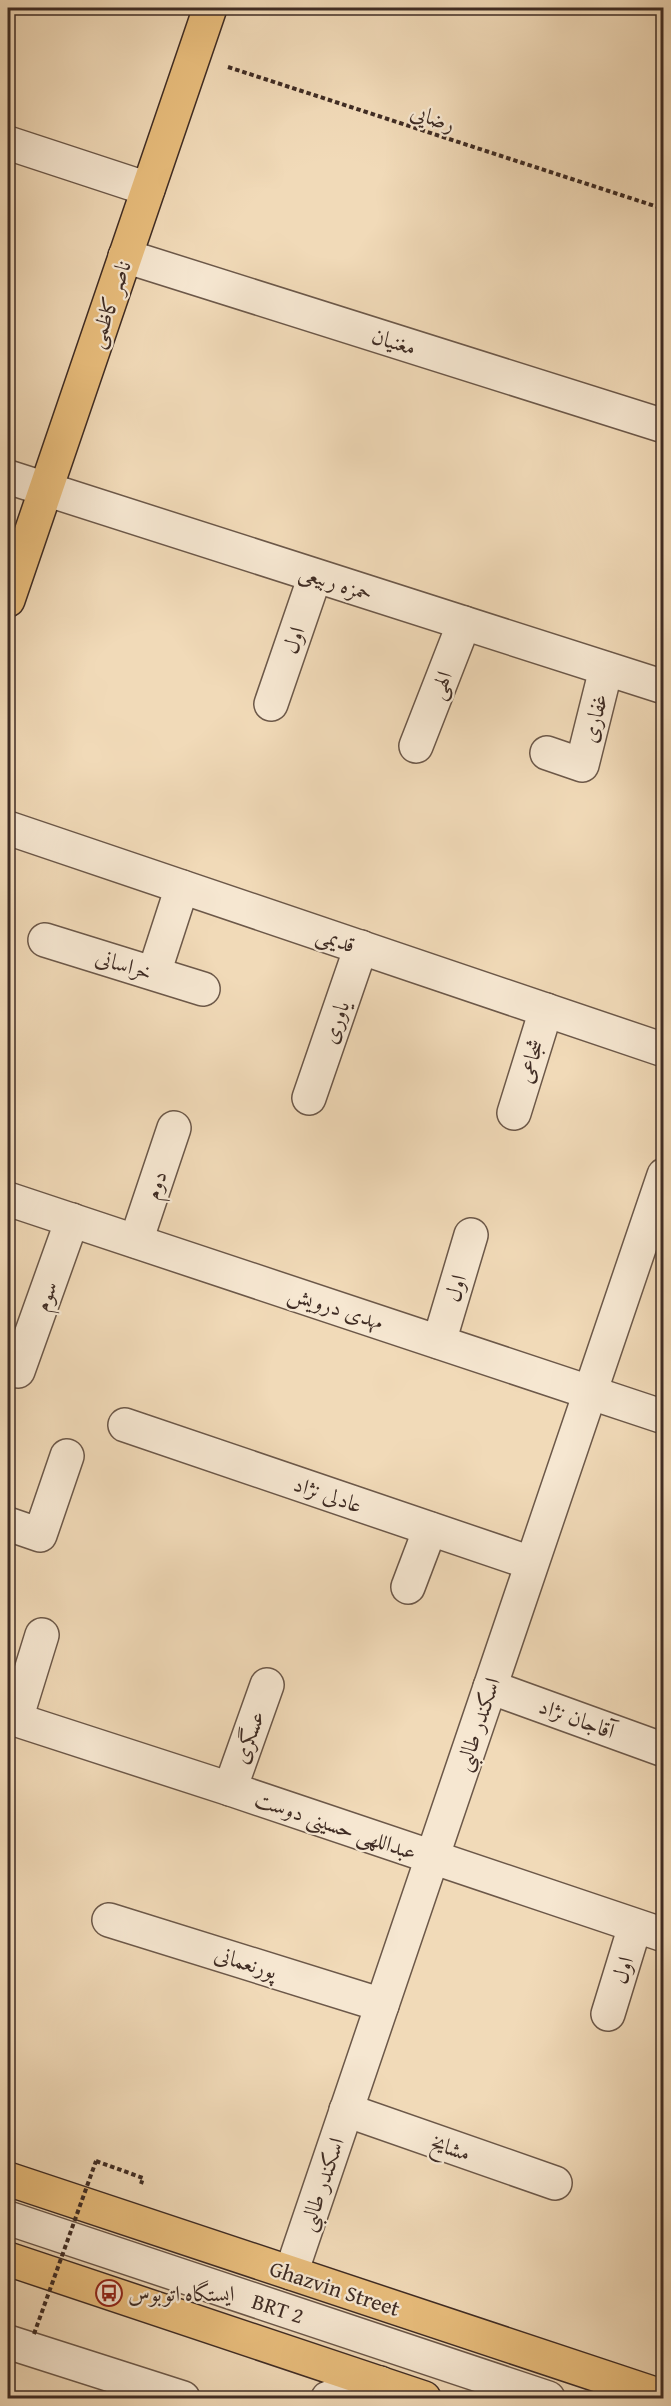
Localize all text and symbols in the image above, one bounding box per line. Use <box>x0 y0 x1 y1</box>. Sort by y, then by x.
street label: رضایی <box>407 95 459 139</box>
street label: ناصر کاظمی <box>79 256 139 352</box>
street label: مغنیان <box>368 319 420 363</box>
street label: حمزه ربیعی <box>295 555 377 609</box>
street label: اول <box>274 622 312 658</box>
street label: الهی <box>420 666 460 704</box>
street label: غفاری <box>572 690 616 746</box>
street label: قدیمی <box>312 917 360 961</box>
street label: خراسانی <box>92 940 156 988</box>
street label: یاوری <box>313 994 358 1048</box>
street label: شجاعی <box>508 1035 552 1087</box>
street label: دوم <box>135 1166 178 1205</box>
street label: اول <box>436 1270 474 1306</box>
street label: سوم <box>25 1276 69 1317</box>
street label: مهدی درویش <box>284 1277 388 1337</box>
street label: عادلی نژاد <box>289 1467 367 1521</box>
street label: اسکندر طالبی <box>446 1673 511 1776</box>
street label: آقاجان نژاد <box>535 1689 622 1747</box>
street label: عسگری <box>224 1706 272 1768</box>
street label: عبداللهی حسینی دوست <box>251 1782 421 1868</box>
street label: پورنعمانی <box>210 1937 283 1988</box>
street label: اول <box>603 1952 641 1988</box>
street label: مشایخ <box>425 2125 475 2172</box>
street label: اسکندر طالبی <box>290 2133 355 2236</box>
street label: Ghazvin Street <box>266 2252 405 2324</box>
place label: ایستگاه اتوبوس <box>128 2277 234 2309</box>
bus stop icon: ایستگاه اتوبوس <box>94 2278 124 2308</box>
street label: BRT 2 <box>248 2285 308 2331</box>

